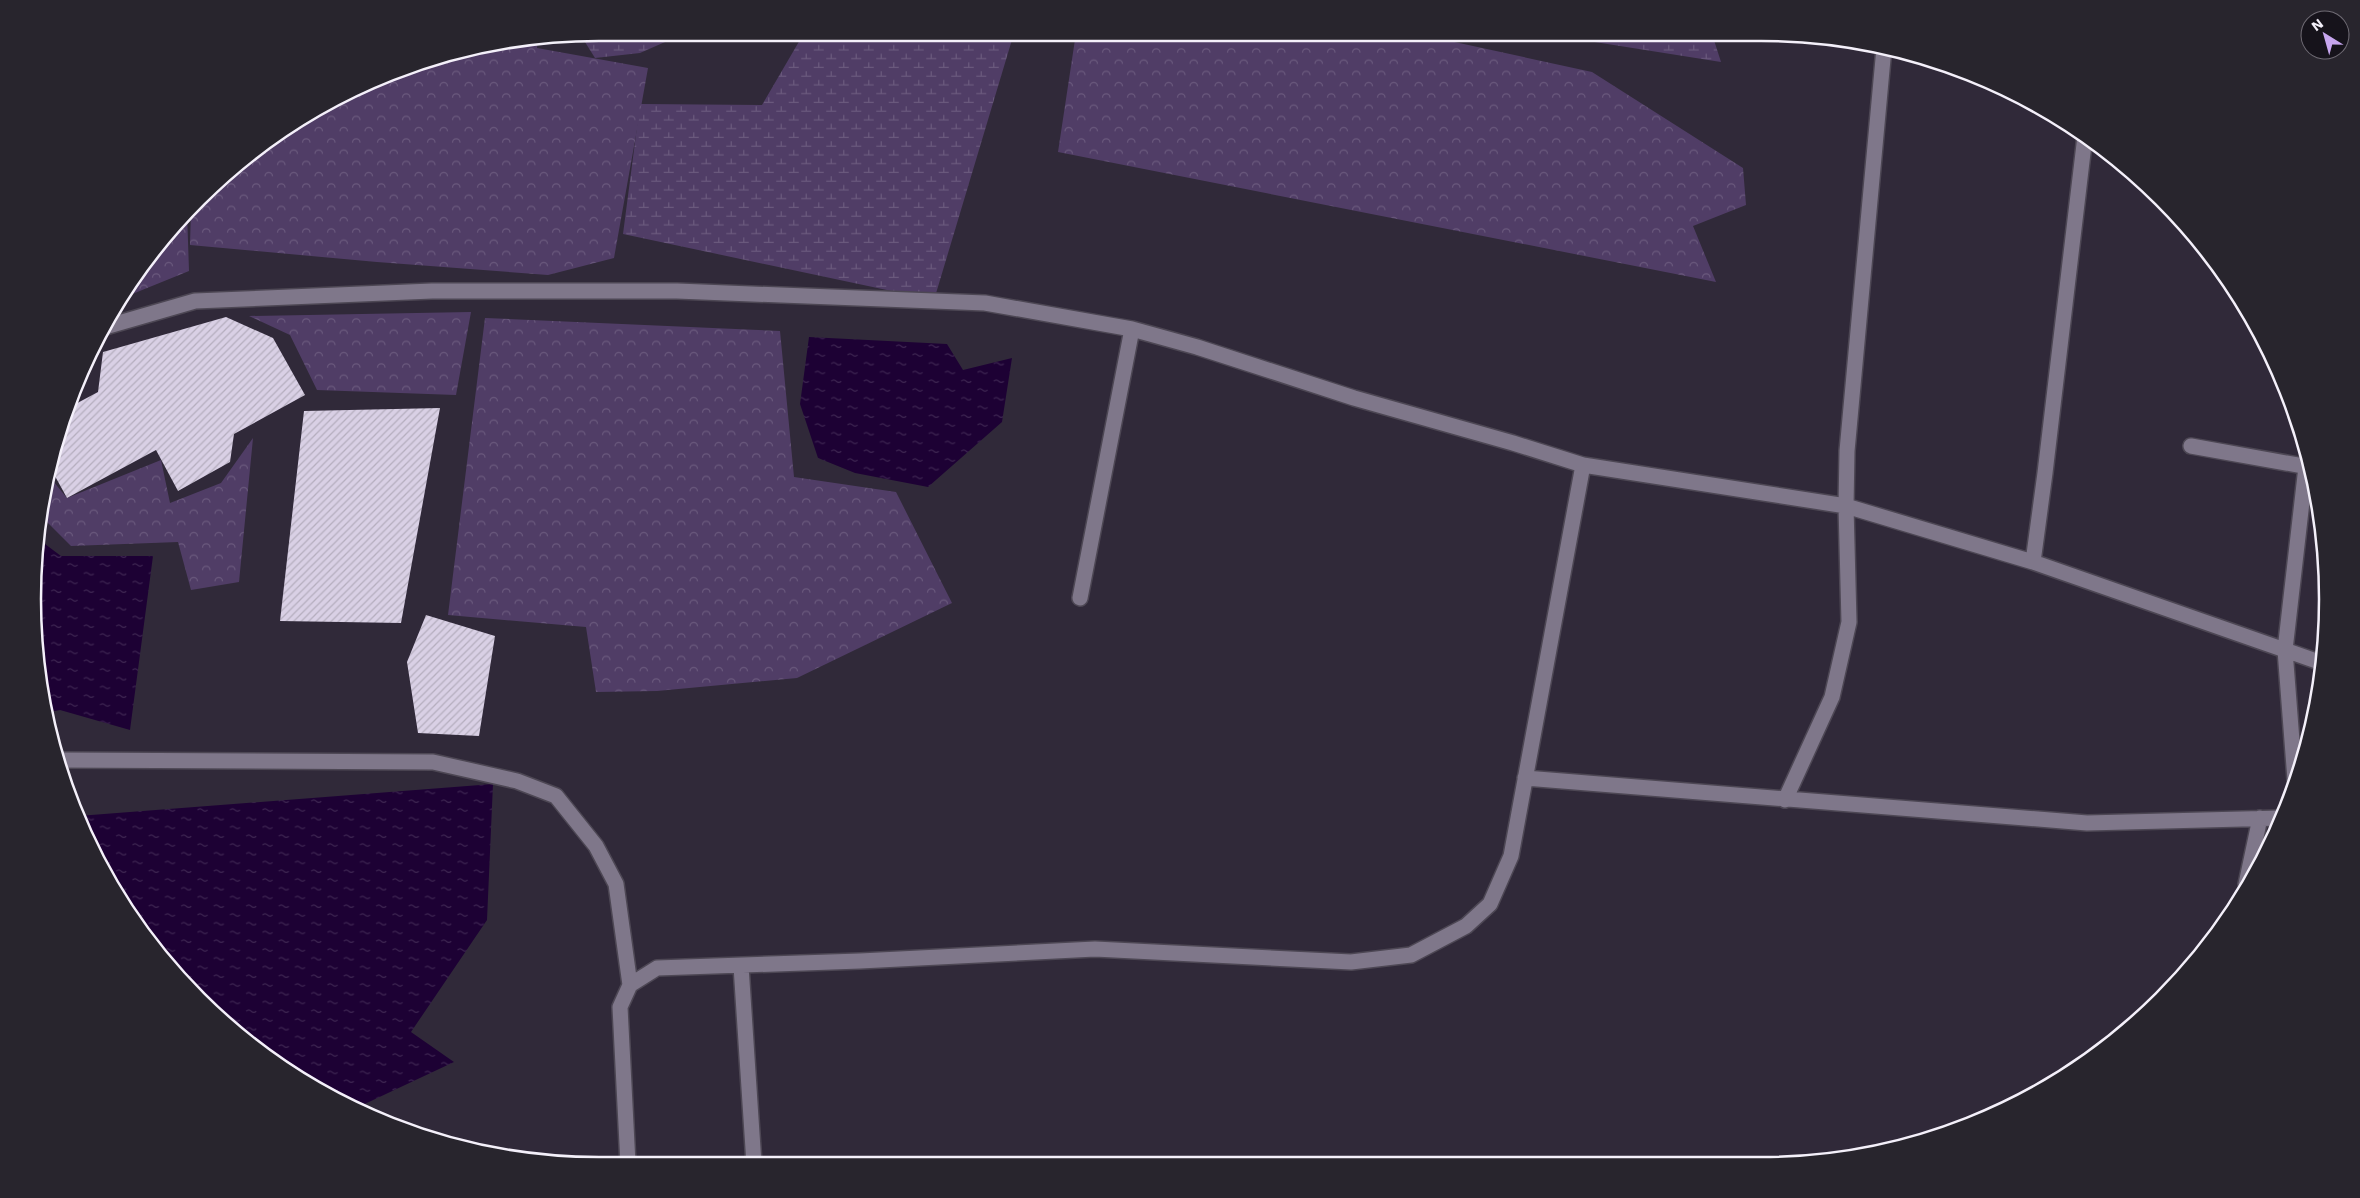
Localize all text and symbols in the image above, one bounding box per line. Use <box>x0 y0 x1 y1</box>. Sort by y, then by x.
north arrow <box>2300 10 2350 60</box>
text: N <box>2308 15 2326 34</box>

